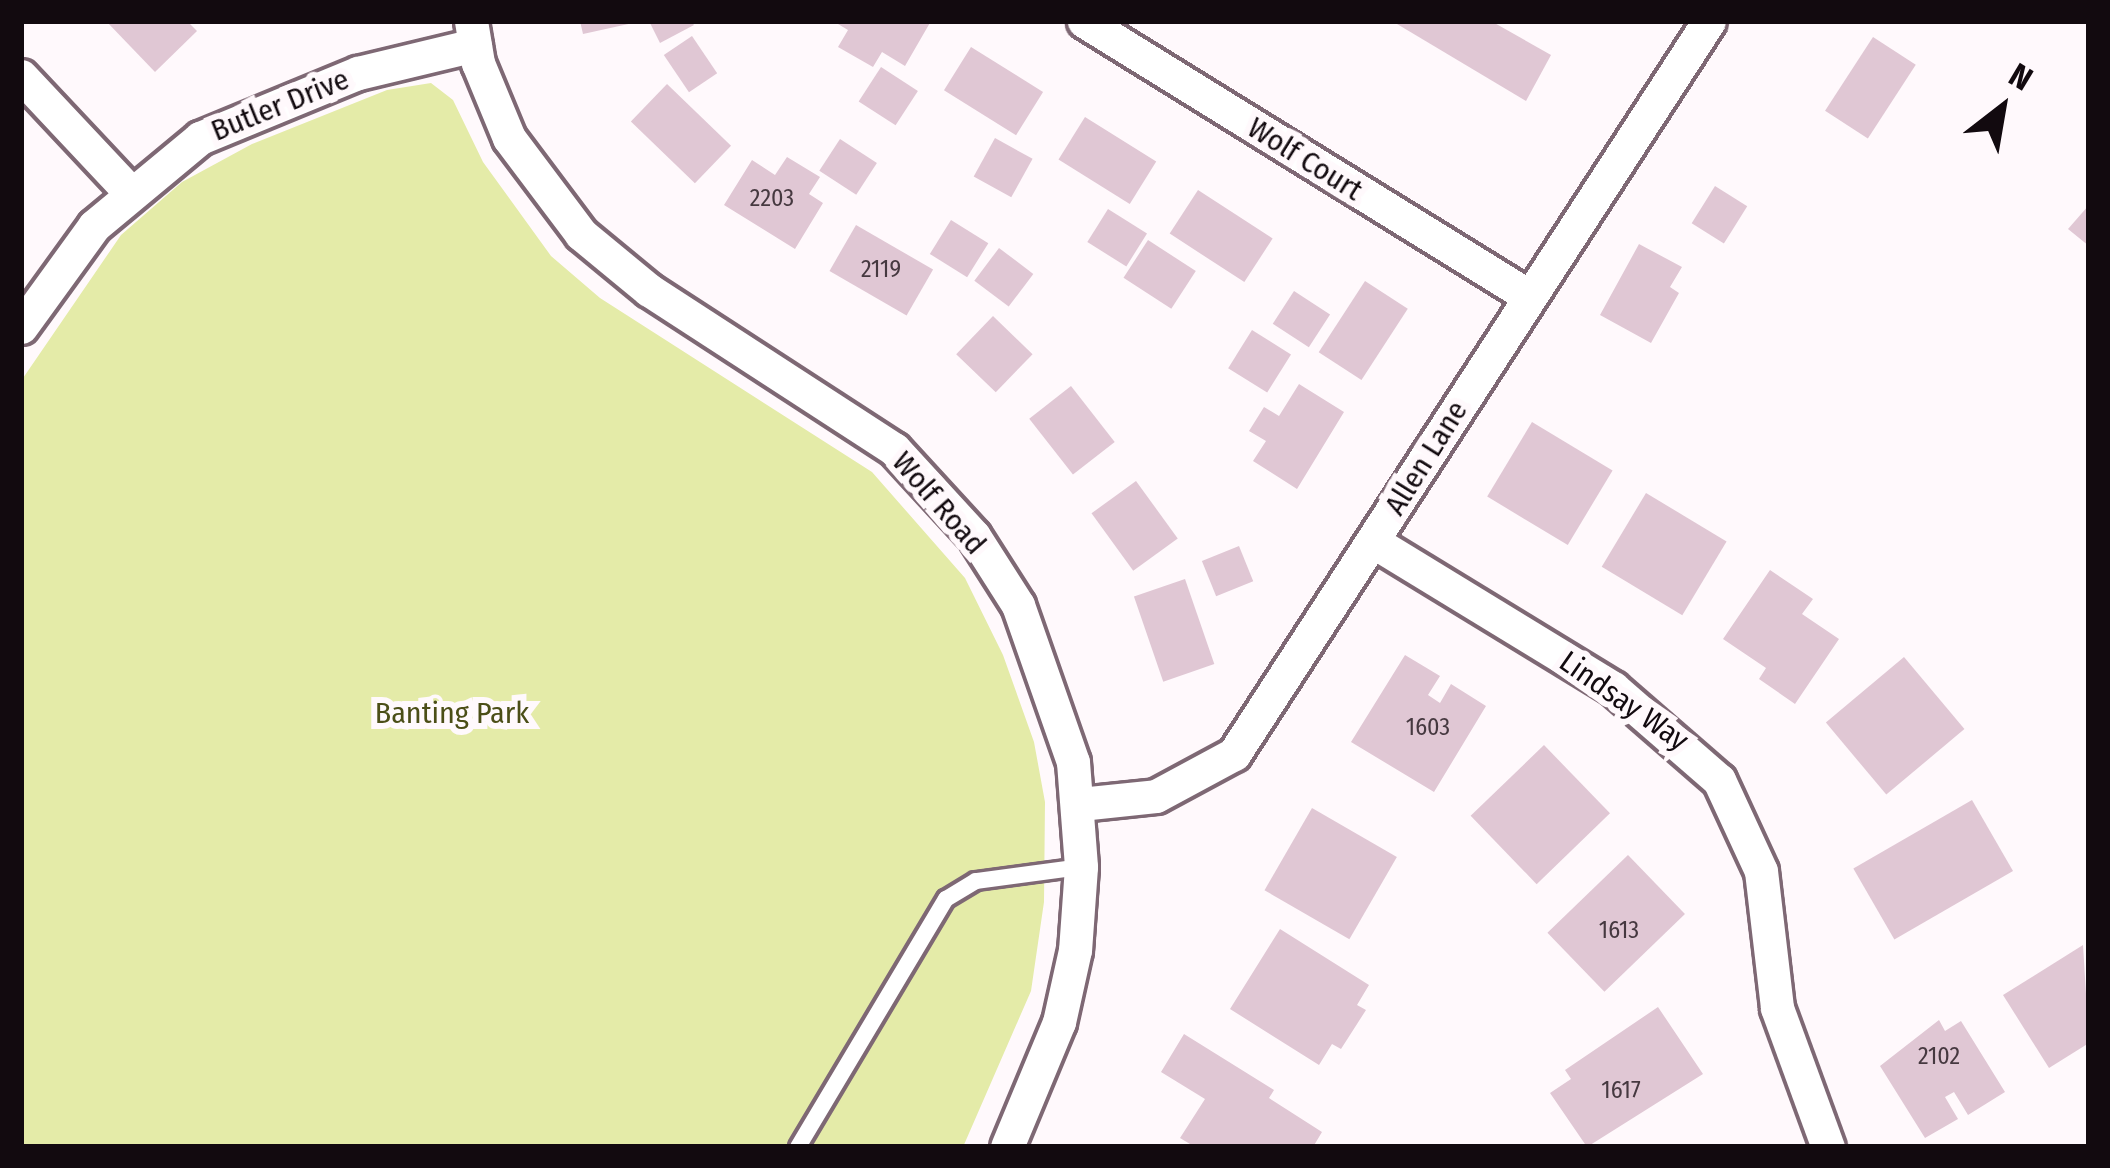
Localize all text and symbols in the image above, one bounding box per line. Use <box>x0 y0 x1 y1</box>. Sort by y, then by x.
north arrow <box>1942 48 2062 168</box>
text: N <box>2002 55 2039 99</box>
street label: Butler Drive <box>206 61 354 149</box>
street label: Wolf Court <box>1241 110 1369 208</box>
house number: 2203 <box>750 185 794 213</box>
house number: 2119 <box>861 256 901 284</box>
street label: Allen Lane <box>1377 394 1475 522</box>
street label: Wolf Road <box>885 444 993 562</box>
street label: Lindsay Way <box>1553 643 1695 759</box>
park label: Banting Park <box>375 695 529 731</box>
house number: 1603 <box>1406 714 1450 742</box>
house number: 1613 <box>1599 917 1639 945</box>
house number: 2102 <box>1918 1043 1960 1071</box>
house number: 1617 <box>1601 1077 1641 1105</box>

